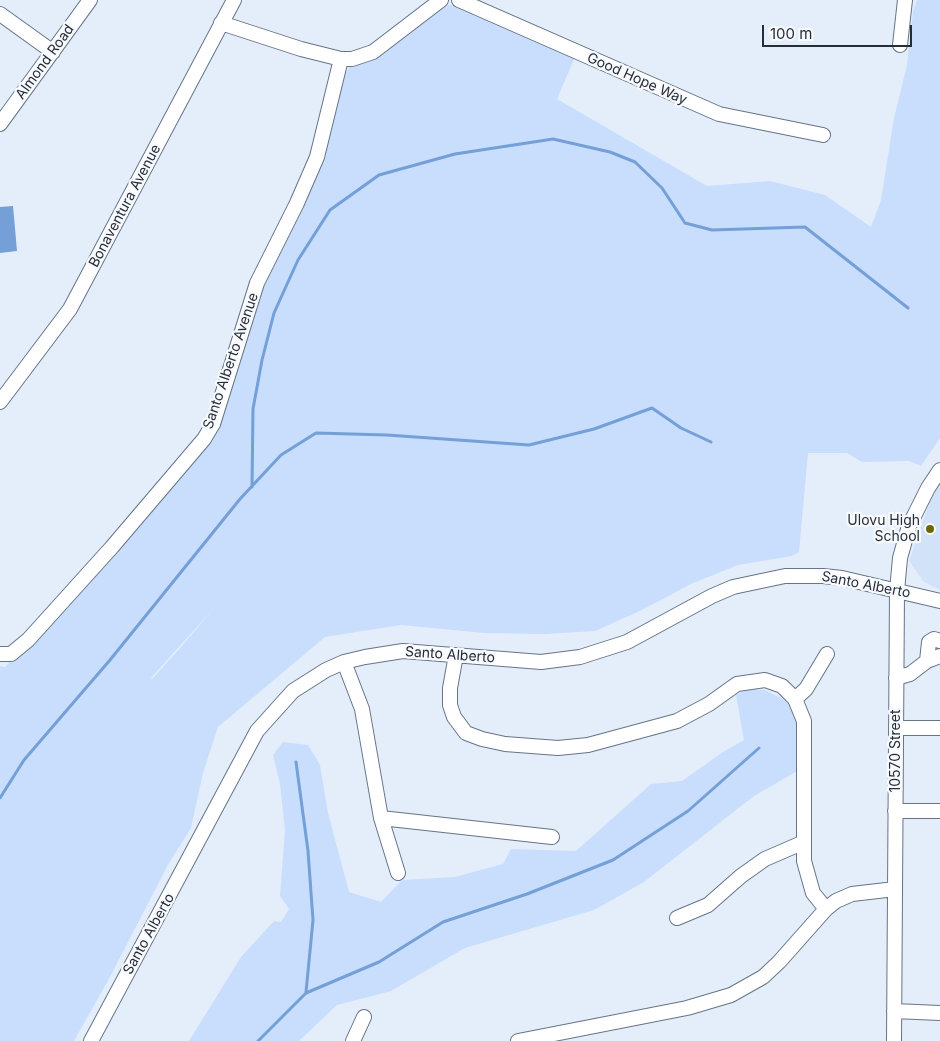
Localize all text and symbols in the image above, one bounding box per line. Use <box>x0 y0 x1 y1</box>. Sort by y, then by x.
scale bar <box>765 15 915 47</box>
street label: Almond Road <box>12 21 78 103</box>
text: 100 m <box>770 24 812 43</box>
street label: Good Hope Way <box>584 49 690 109</box>
street label: Bonaventura Avenue <box>86 142 164 270</box>
street label: Santo Alberto Avenue <box>200 291 262 431</box>
place label: Ulovu High School <box>847 513 920 546</box>
marker: Ulovu High School <box>924 523 936 535</box>
street label: Santo Alberto <box>820 568 912 602</box>
street label: Santo Alberto <box>405 643 495 667</box>
street label: 10570 Street <box>888 709 904 793</box>
street label: Santo Alberto <box>120 891 178 977</box>

